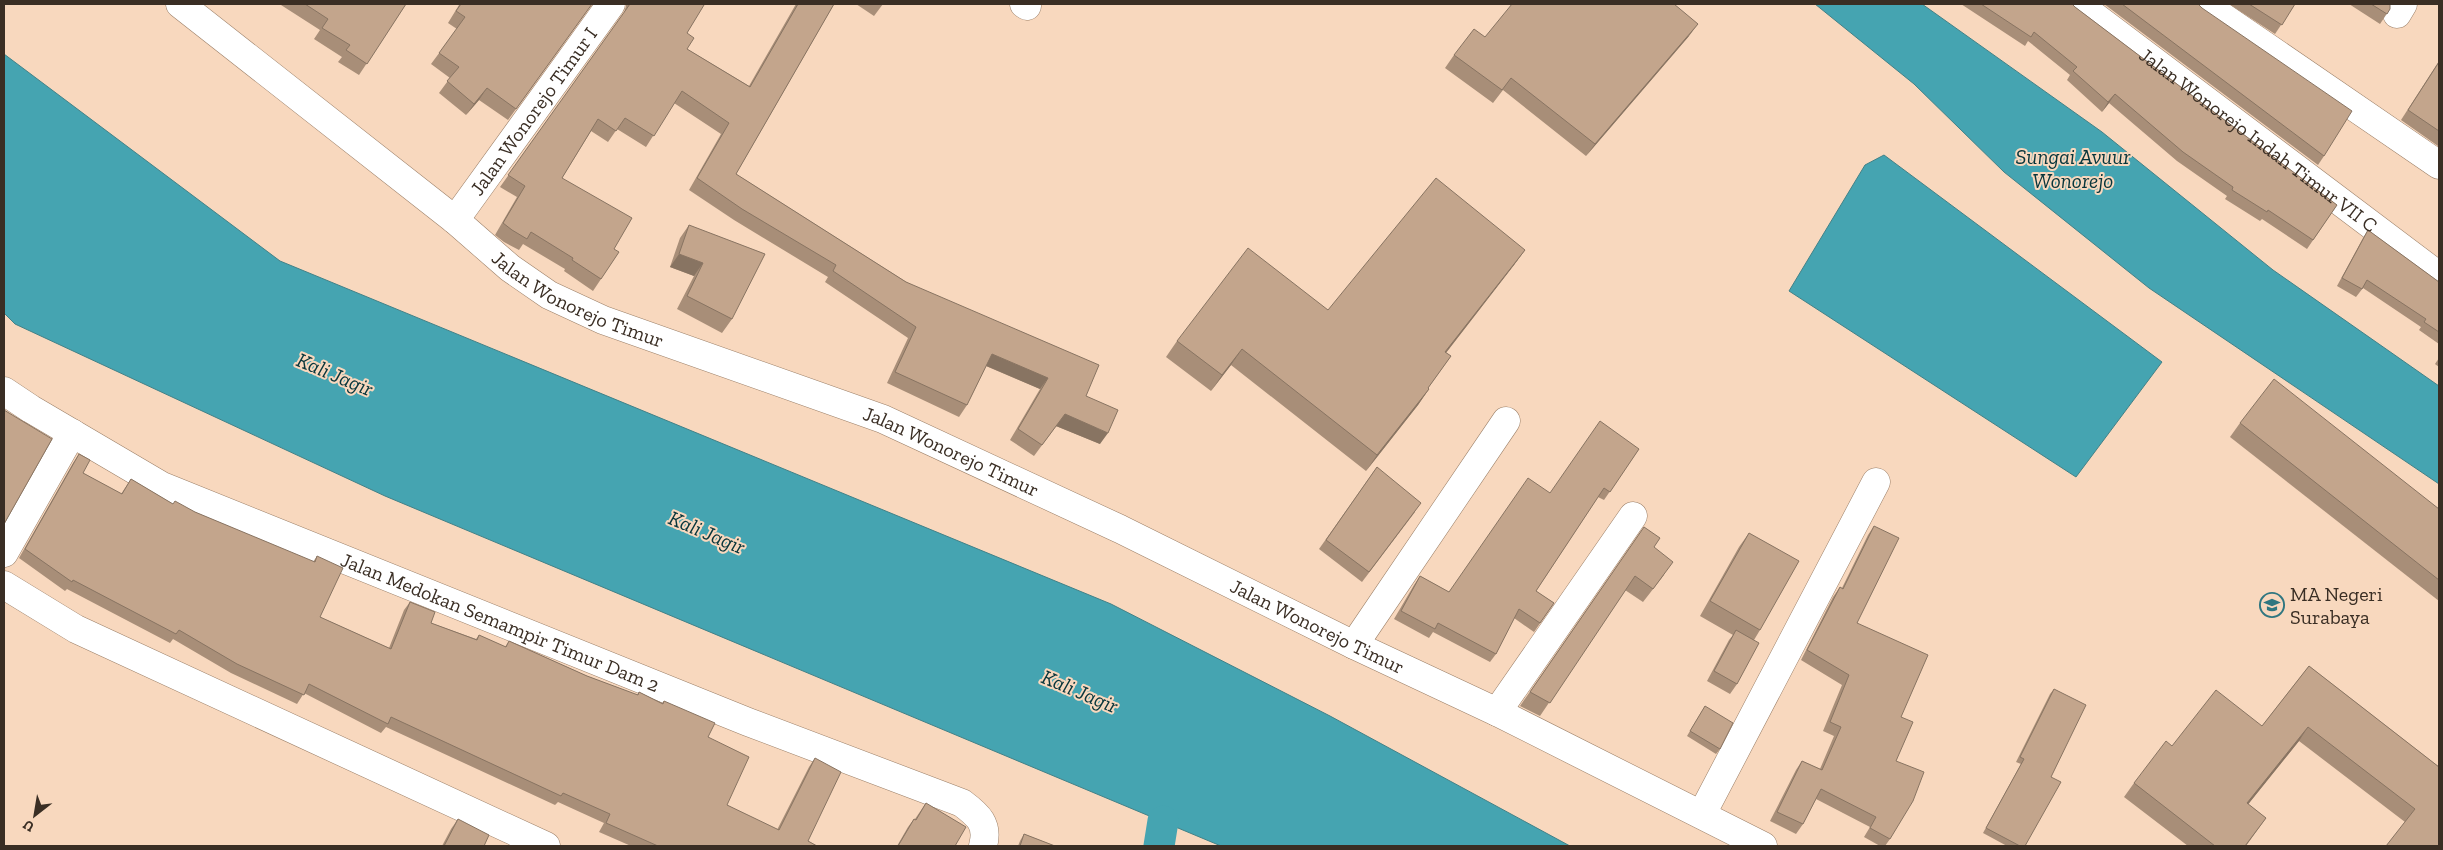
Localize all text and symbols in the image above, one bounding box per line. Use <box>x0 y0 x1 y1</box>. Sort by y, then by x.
street label: Jalan Wonorejo Timur I <box>465 23 602 200</box>
street label: Jalan Wonorejo Indah Timur VII C <box>2135 43 2382 237</box>
water label: Sungai Avuur Wonorejo <box>2016 144 2131 193</box>
street label: Jalan Wonorejo Timur <box>487 246 667 353</box>
water label: Kali Jagir <box>293 347 378 402</box>
street label: Jalan Wonorejo Timur <box>860 401 1043 502</box>
water label: Kali Jagir <box>665 505 750 560</box>
street label: Jalan Medokan Semampir Timur Dam 2 <box>337 547 663 697</box>
street label: Jalan Wonorejo Timur <box>1226 574 1408 679</box>
place label: MA Negeri Surabaya <box>2290 582 2383 629</box>
school or university icon: MA Negeri Surabaya <box>2259 592 2285 618</box>
water label: Kali Jagir <box>1038 664 1123 719</box>
north arrow <box>10 790 60 840</box>
text: U <box>20 816 37 836</box>

